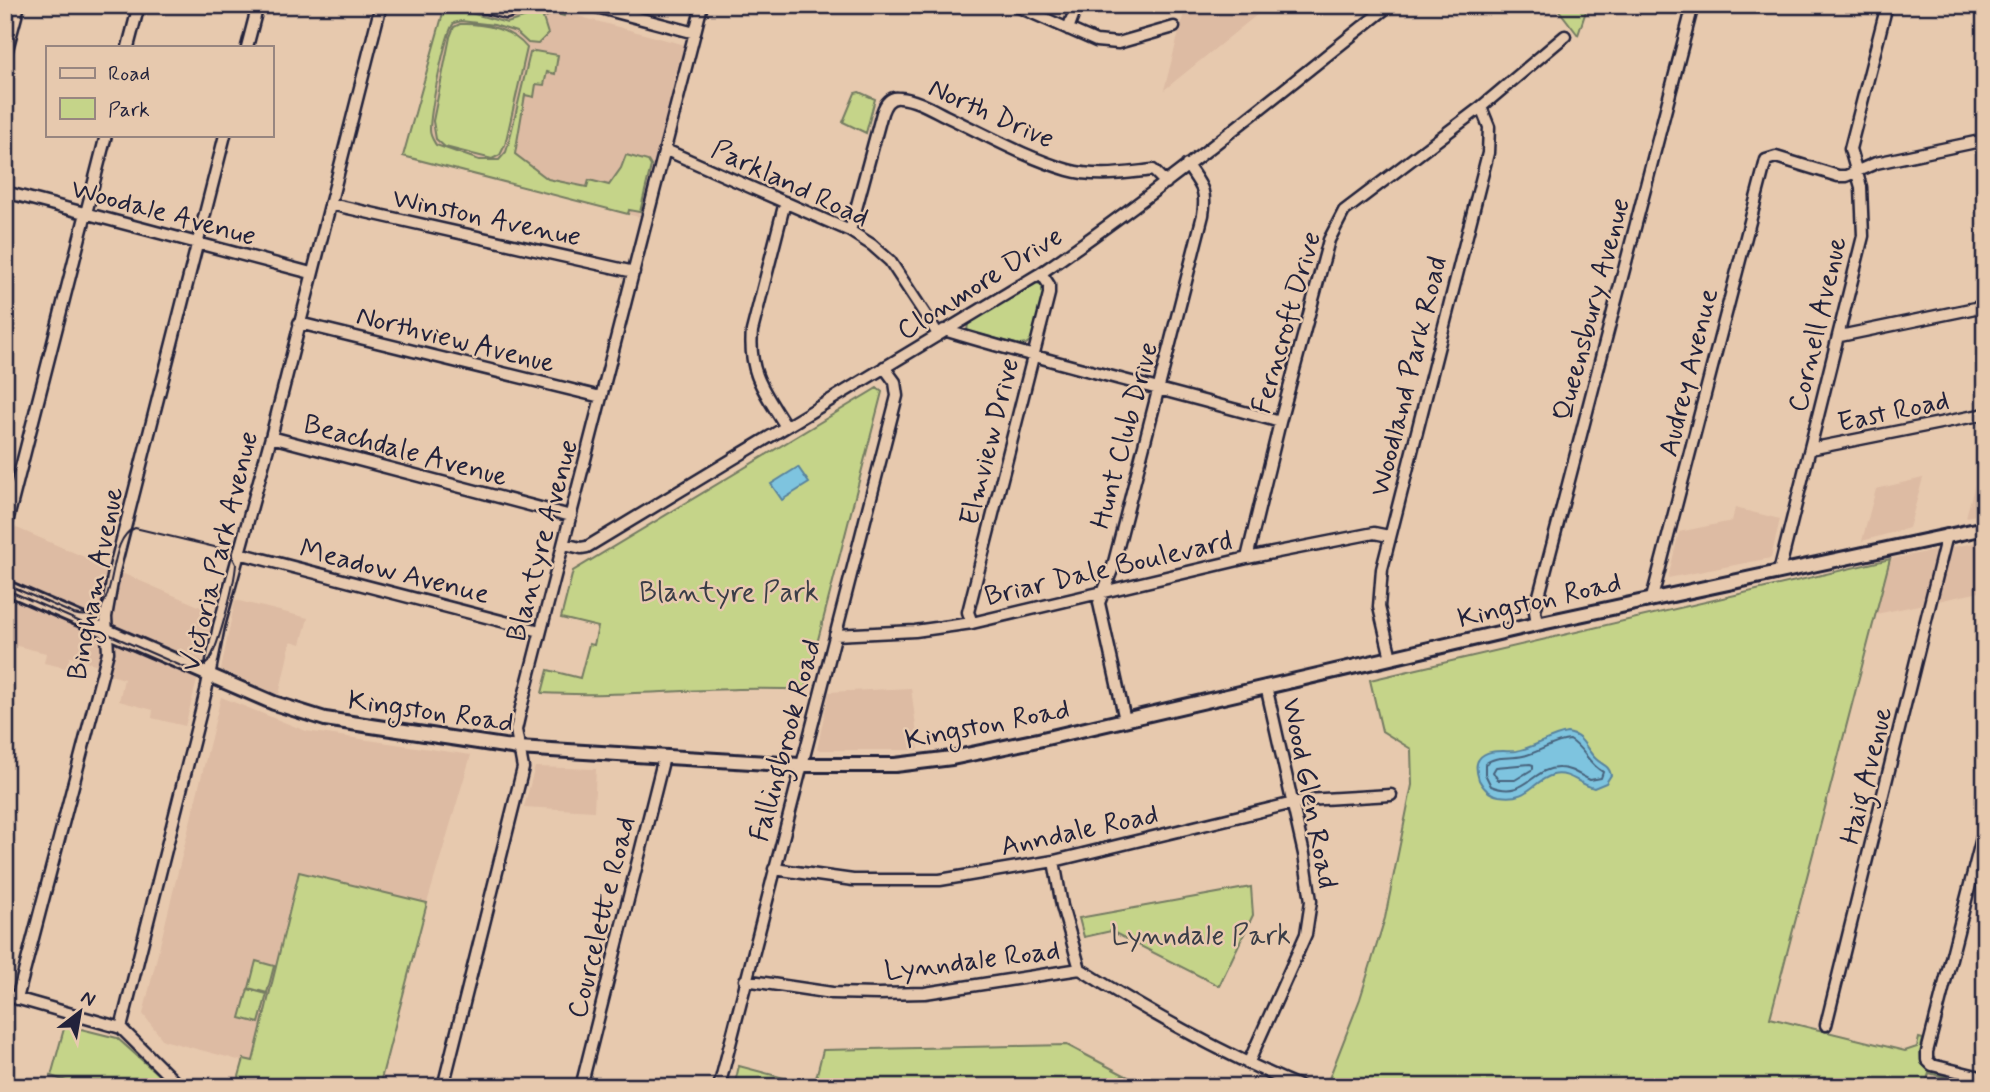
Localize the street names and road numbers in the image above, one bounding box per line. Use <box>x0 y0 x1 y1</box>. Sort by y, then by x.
street label: North Drive <box>922 70 1060 158</box>
street label: Parkland Road <box>705 132 875 237</box>
street label: Woodale Avenue <box>67 171 260 256</box>
street label: Winston Avenue <box>389 180 584 256</box>
street label: Queensbury Avenue <box>1545 194 1640 425</box>
street label: Clonmore Drive <box>890 218 1070 350</box>
street label: Ferncroft Drive <box>1244 227 1331 418</box>
street label: Cornell Avenue <box>1780 233 1857 416</box>
street label: Woodland Park Road <box>1362 253 1457 500</box>
street label: Audrey Avenue <box>1651 285 1728 461</box>
street label: Northview Avenue <box>352 298 559 383</box>
street label: Hunt Club Drive <box>1083 338 1168 533</box>
street label: Elmview Drive <box>952 354 1029 529</box>
street label: East Road <box>1834 383 1953 442</box>
street label: Beachdale Avenue <box>299 406 512 496</box>
street label: Victoria Park Avenue <box>173 427 268 676</box>
street label: Blantyre Avenue <box>499 436 588 646</box>
street label: Bingham Avenue <box>60 484 135 684</box>
street label: Briar Dale Boulevard <box>981 523 1236 616</box>
street label: Meadow Avenue <box>296 531 493 614</box>
street label: Kingston Road <box>1454 565 1625 640</box>
street label: Fallingbrook Road <box>742 635 834 847</box>
street label: Kingston Road <box>345 683 516 744</box>
street label: Kingston Road <box>902 691 1073 761</box>
street label: Wood Glen Road <box>1272 695 1345 892</box>
street label: Haig Avenue <box>1832 703 1905 849</box>
street label: Anndale Road <box>997 797 1162 866</box>
street label: Courcelette Road <box>559 813 645 1022</box>
street label: Lynndale Road <box>883 932 1062 991</box>

